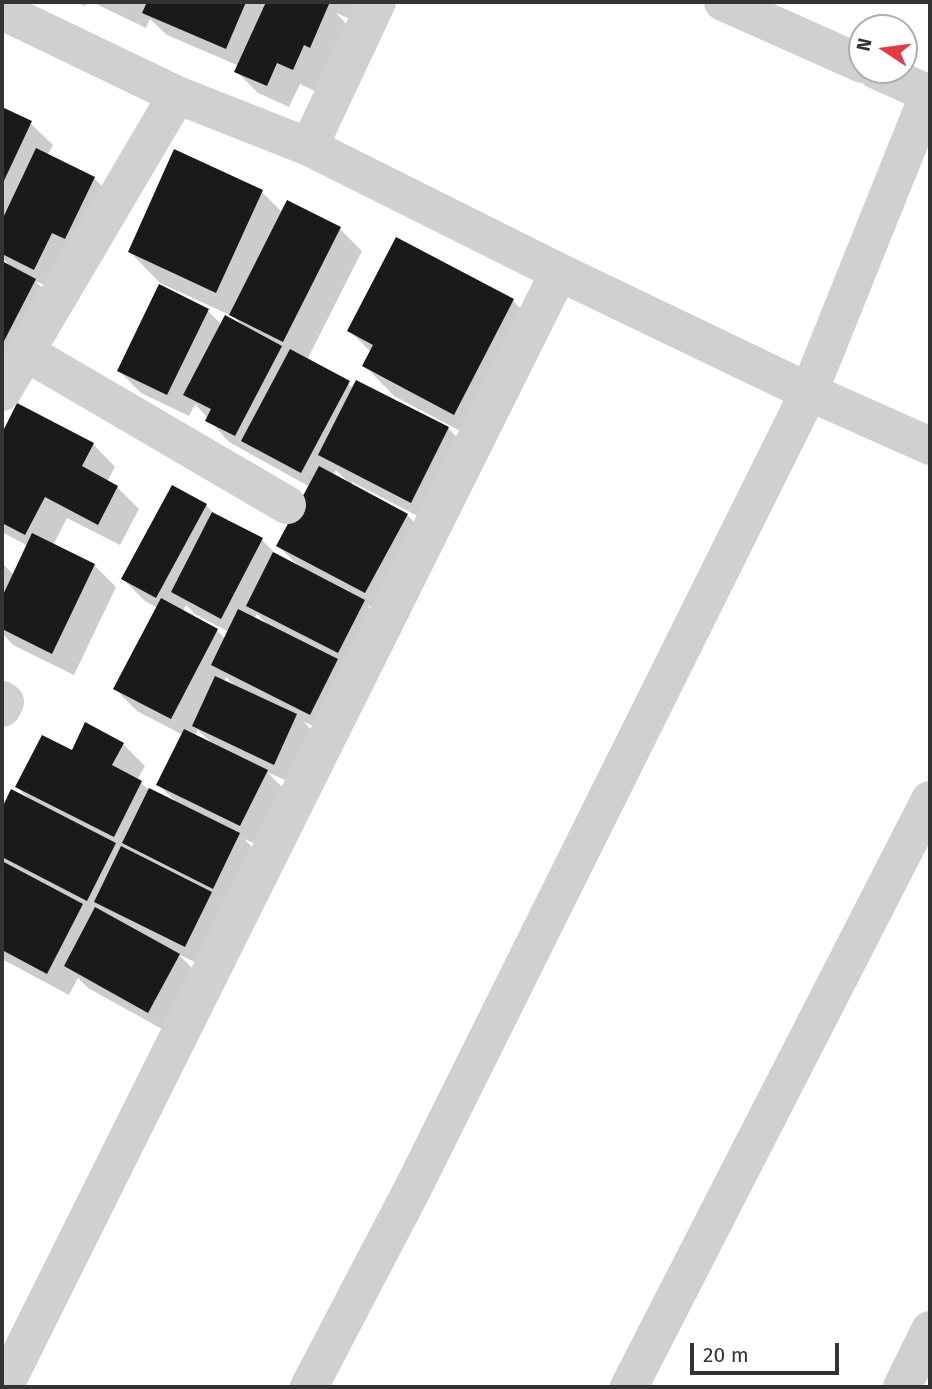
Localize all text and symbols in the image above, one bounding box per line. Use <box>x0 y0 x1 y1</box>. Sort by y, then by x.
north arrow <box>848 14 918 84</box>
text: N <box>851 36 877 53</box>
scale bar <box>694 1330 843 1374</box>
text: 20 m <box>703 1342 749 1368</box>

